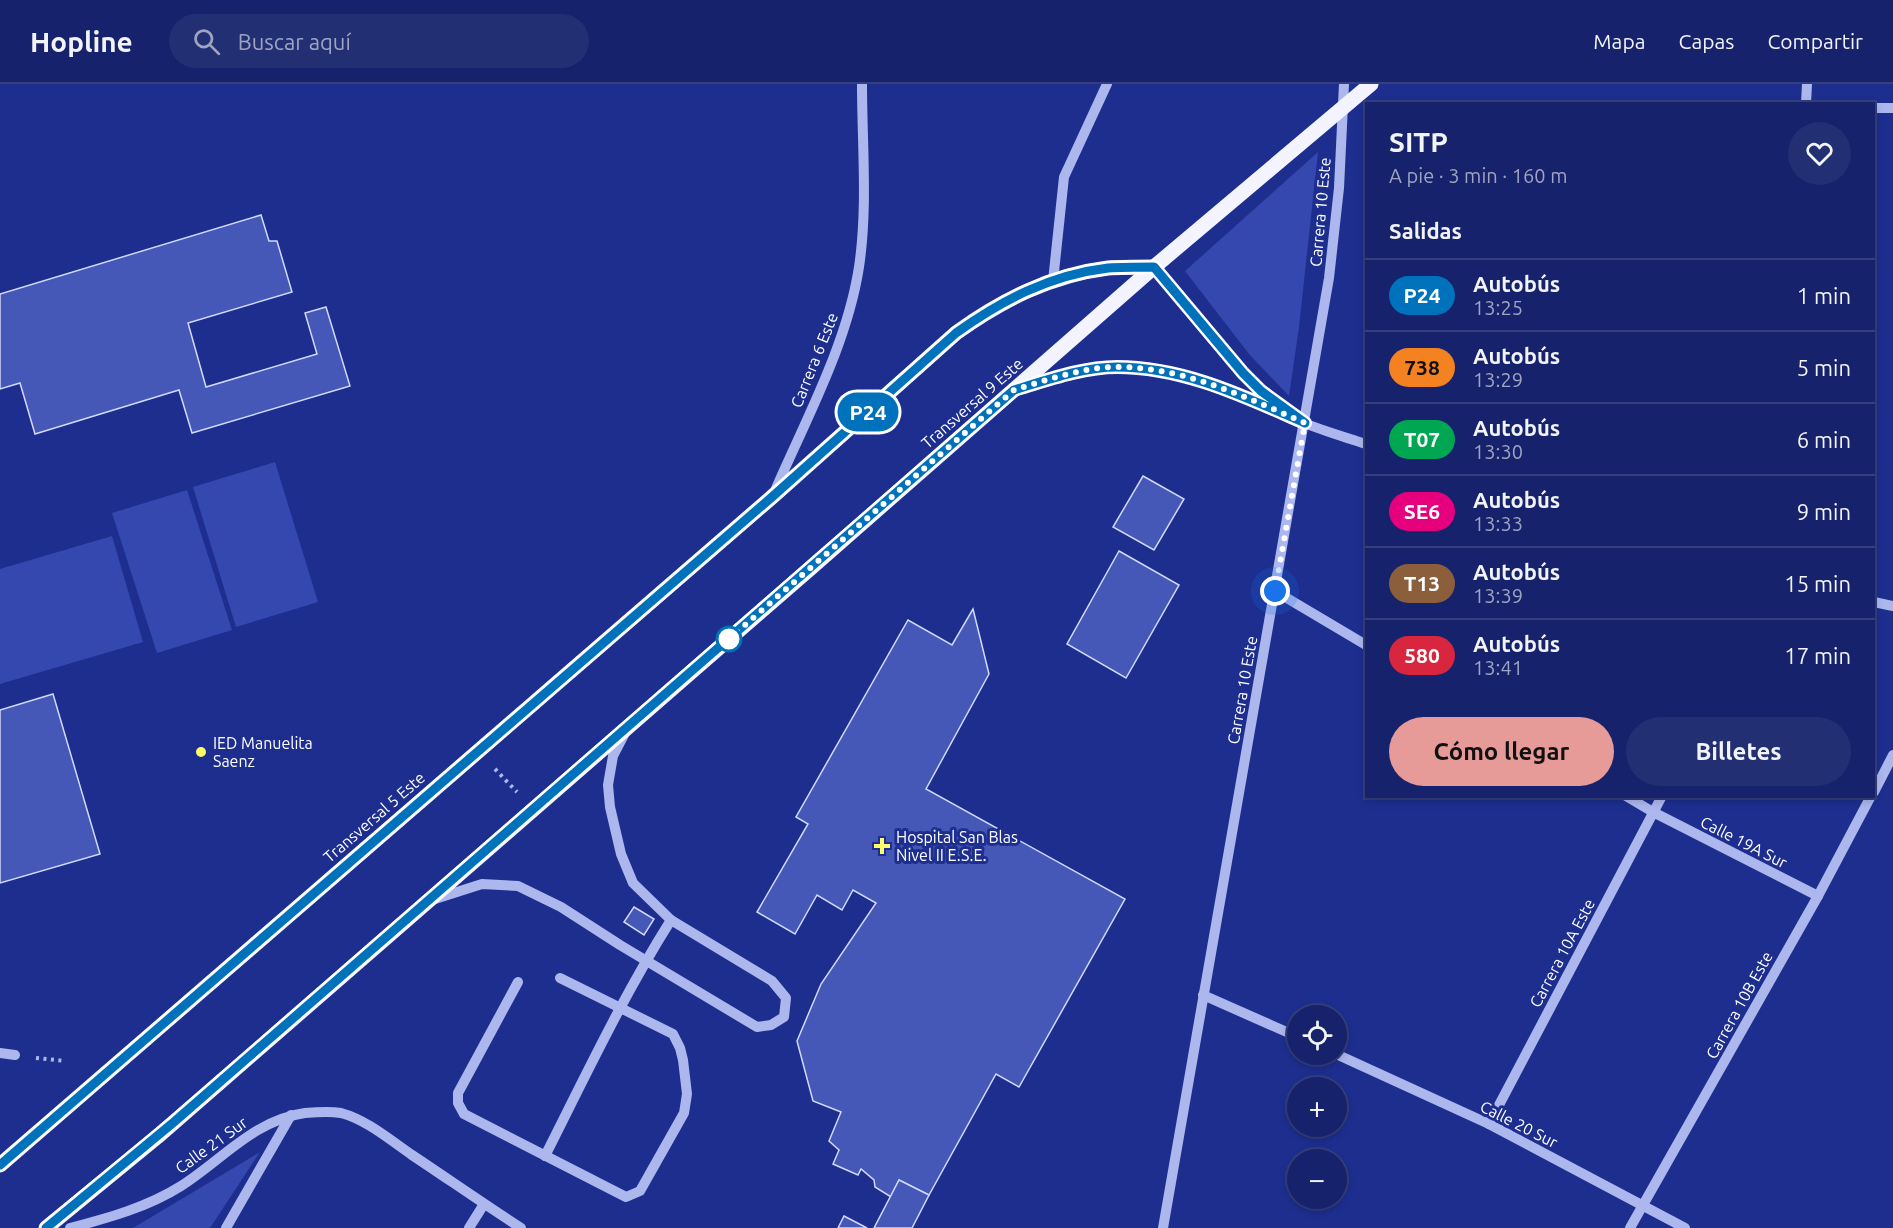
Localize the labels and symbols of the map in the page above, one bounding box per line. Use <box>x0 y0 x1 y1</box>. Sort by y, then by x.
street label: Carrera 10 Este <box>1306 157 1334 267</box>
street label: Carrera 6 Este <box>787 310 841 410</box>
street label: Transversal 9 Este <box>918 354 1026 452</box>
line badge: P24 <box>834 392 902 432</box>
your location <box>1260 576 1290 606</box>
unlabelled marker <box>716 626 742 652</box>
street label: Carrera 10 Este <box>1224 634 1260 746</box>
place label: IED Manuelita Saenz <box>213 734 313 770</box>
marker: IED Manuelita Saenz <box>194 745 208 759</box>
street label: Transversal 5 Este <box>320 768 428 866</box>
street label: Calle 19A Sur <box>1698 813 1790 871</box>
place label: Hospital San Blas Nivel II E.S.E. <box>896 828 1018 864</box>
marker: Hospital San Blas Nivel II E.S.E. <box>873 837 891 855</box>
street label: Carrera 10A Este <box>1526 896 1598 1010</box>
street label: Carrera 10B Este <box>1702 948 1776 1062</box>
street label: Calle 20 Sur <box>1477 1097 1561 1151</box>
street label: Calle 21 Sur <box>172 1113 250 1177</box>

